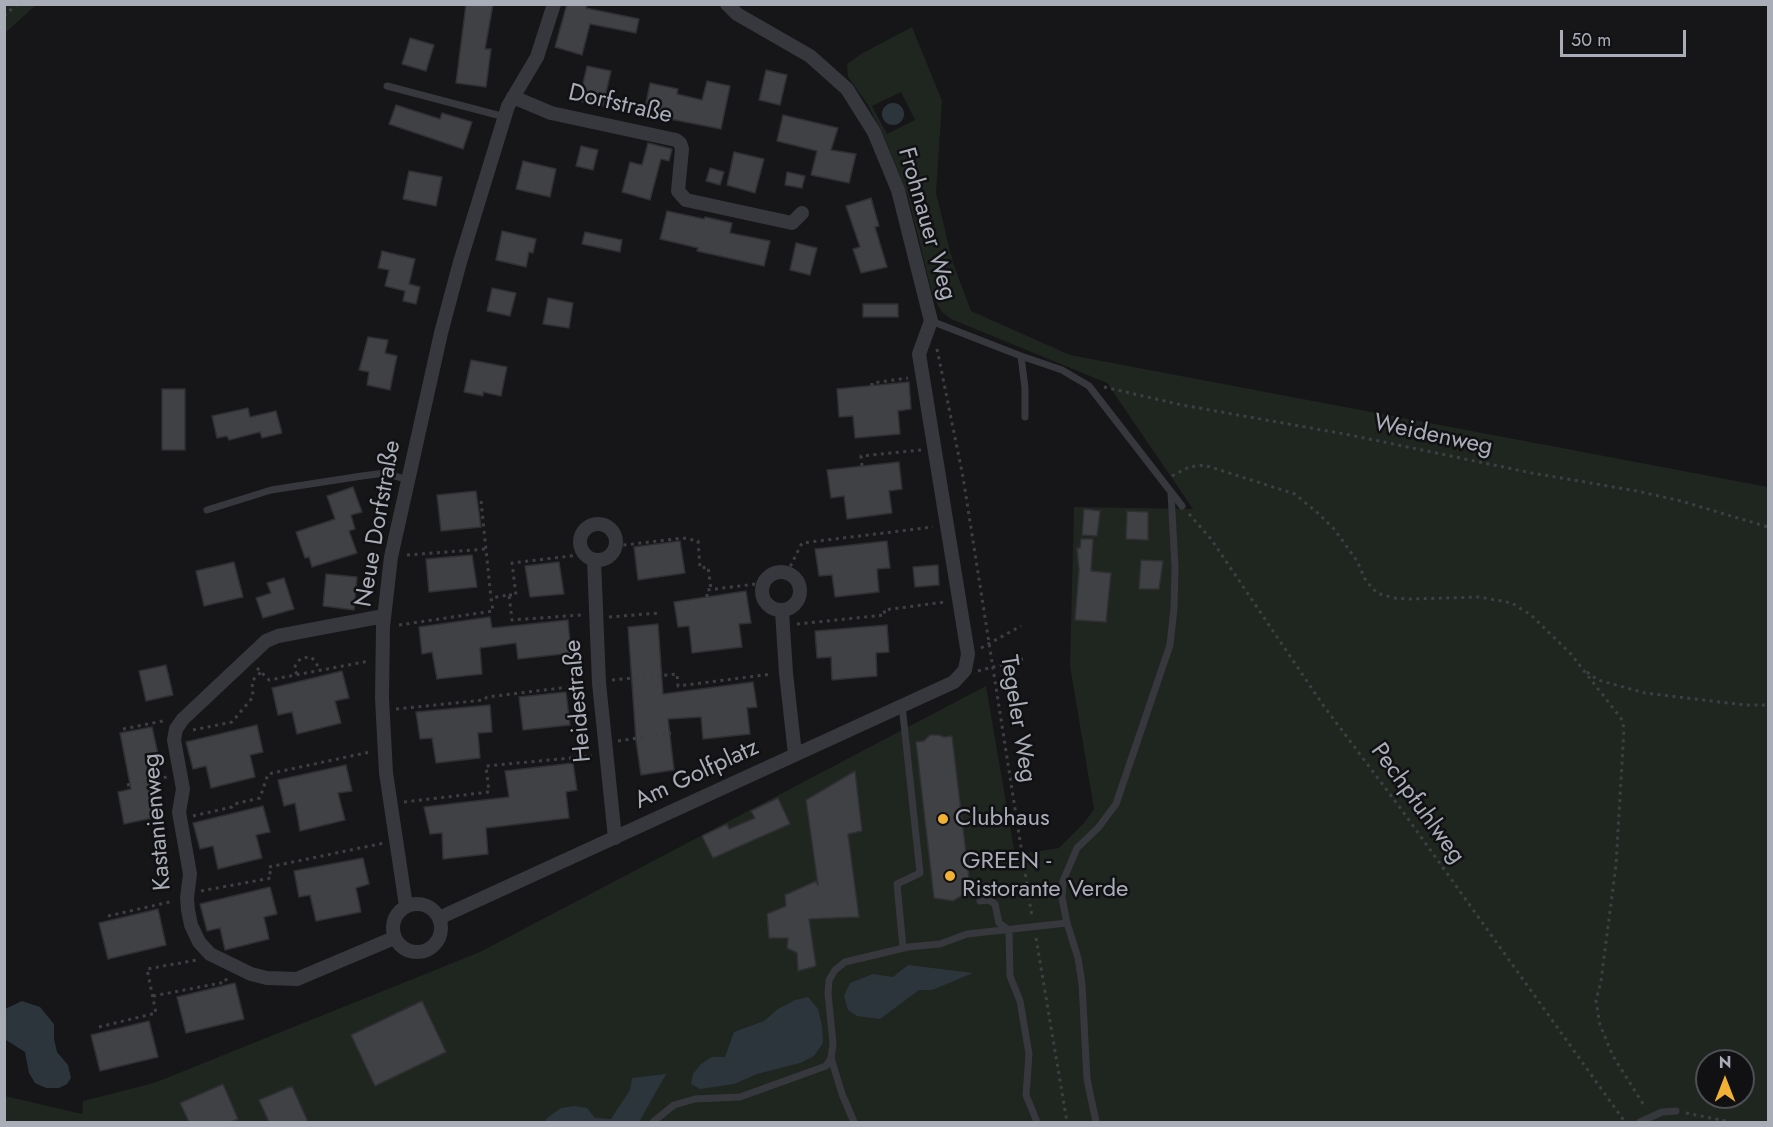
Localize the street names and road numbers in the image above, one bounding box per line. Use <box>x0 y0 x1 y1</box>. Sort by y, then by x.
street label: Dorfstraße <box>565 79 675 131</box>
street label: Frohnauer Weg <box>890 144 962 304</box>
street label: Weidenweg <box>1371 409 1495 463</box>
street label: Neue Dorfstraße <box>350 438 408 610</box>
street label: Heidestraße <box>559 639 599 763</box>
street label: Tegeler Weg <box>993 653 1041 785</box>
street label: Am Golfplatz <box>630 734 764 816</box>
street label: Pechpfuhlweg <box>1364 738 1470 870</box>
street label: Kastanienweg <box>138 752 178 892</box>

